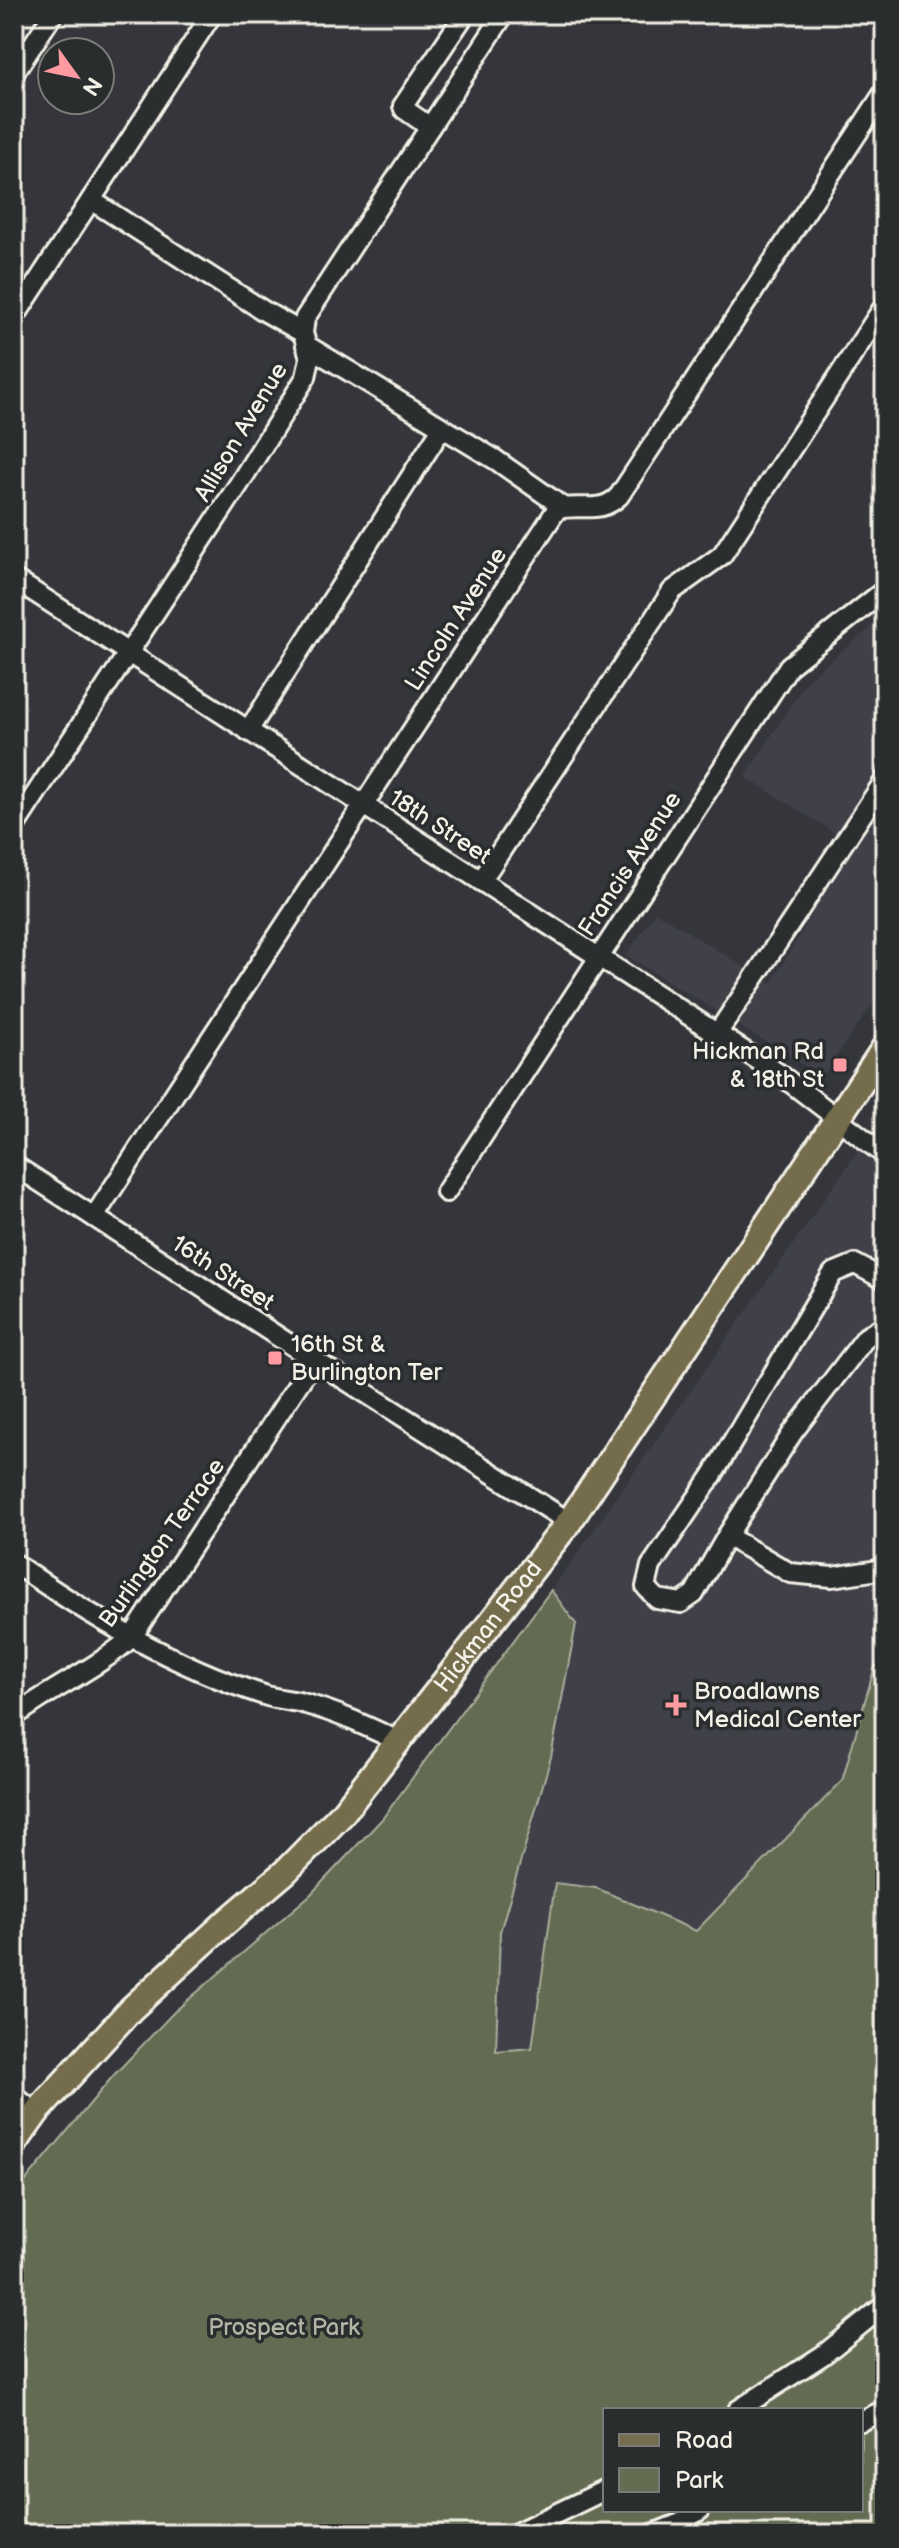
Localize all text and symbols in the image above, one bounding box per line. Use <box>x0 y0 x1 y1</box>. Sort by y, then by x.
north arrow <box>36 36 116 116</box>
text: N <box>76 72 107 100</box>
street label: Allison Avenue <box>188 357 294 507</box>
street label: Lincoln Avenue <box>399 542 513 696</box>
street label: 18th Street <box>384 783 497 871</box>
street label: Francis Avenue <box>572 786 688 942</box>
place label: Hickman Rd & 18th St <box>692 1037 825 1094</box>
marker: Hickman Rd & 18th St <box>831 1056 849 1074</box>
street label: 16th Street <box>166 1229 280 1317</box>
place label: 16th St & Burlington Ter <box>291 1330 443 1387</box>
marker: 16th St & Burlington Ter <box>266 1349 284 1367</box>
street label: Burlington Terrace <box>93 1453 231 1633</box>
street label: Hickman Road <box>427 1555 548 1698</box>
place label: Broadlawns Medical Center <box>694 1677 861 1734</box>
marker: Broadlawns Medical Center <box>665 1694 687 1716</box>
park label: Prospect Park <box>208 2313 360 2342</box>
legend <box>603 2408 863 2512</box>
text: Road <box>675 2426 733 2455</box>
text: Park <box>675 2466 723 2495</box>

